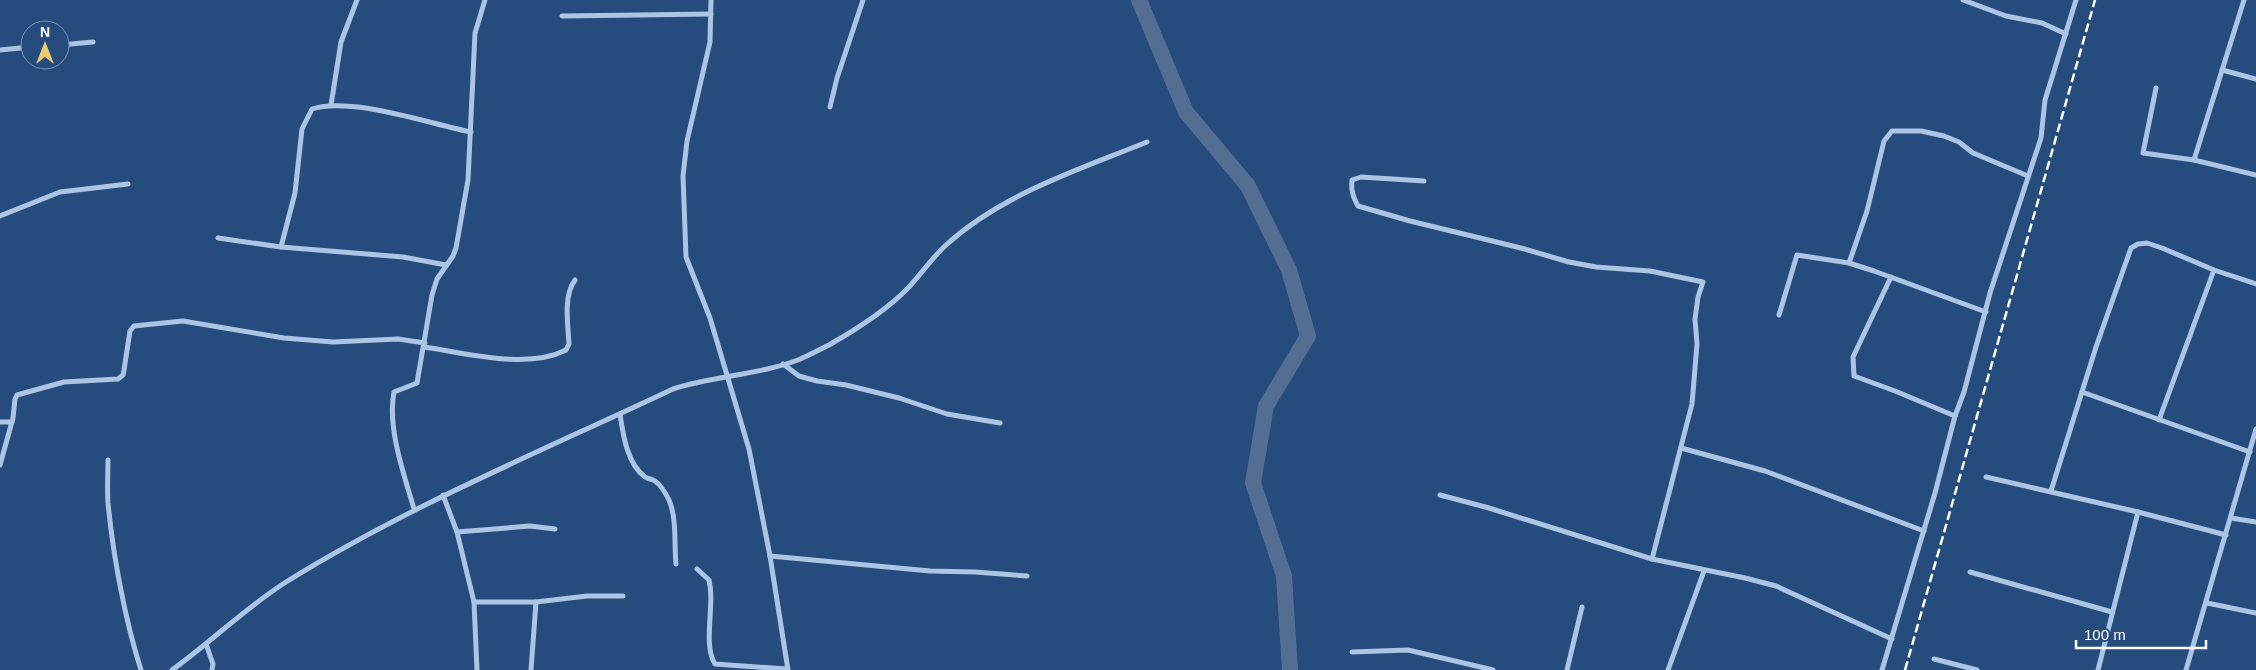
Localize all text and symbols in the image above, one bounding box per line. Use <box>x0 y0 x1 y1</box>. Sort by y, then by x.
north arrow <box>20 20 70 70</box>
text: N <box>40 24 50 40</box>
scale bar <box>2076 618 2206 650</box>
text: 100 m <box>2084 626 2126 643</box>

